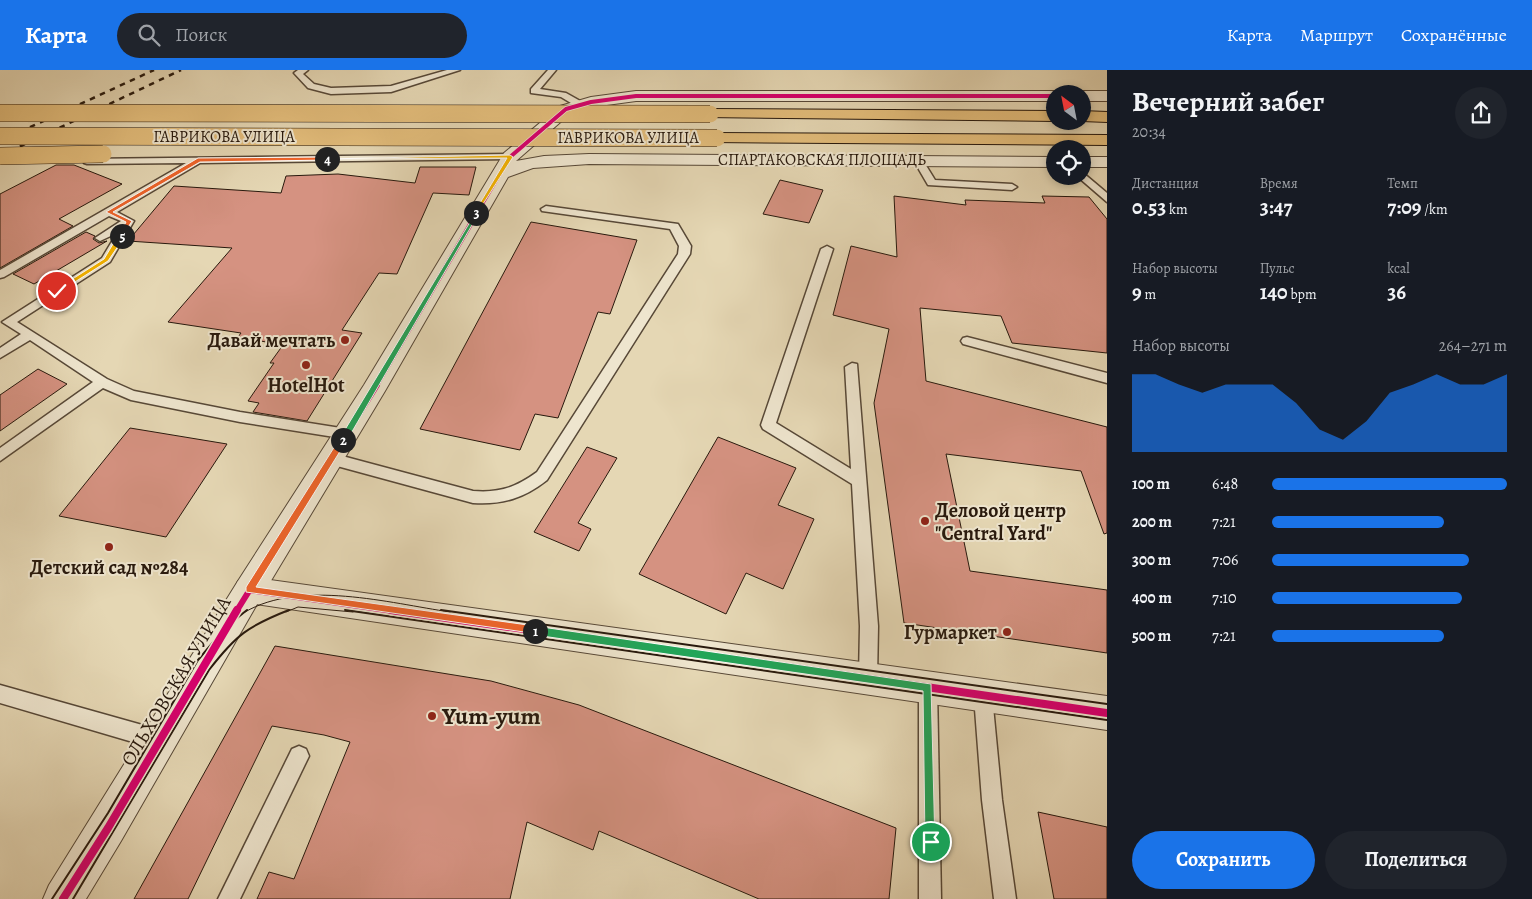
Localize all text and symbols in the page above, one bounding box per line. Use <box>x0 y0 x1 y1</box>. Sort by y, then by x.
search box <box>117 13 467 58</box>
text: Карта <box>25 19 87 51</box>
icon: search <box>135 21 163 49</box>
text: Поиск <box>175 22 227 48</box>
text: Карта <box>1227 23 1272 47</box>
text: Маршрут <box>1300 23 1373 47</box>
text: Сохранённые <box>1401 23 1507 47</box>
text: Вечерний забег <box>1132 83 1324 121</box>
north arrow <box>1046 85 1091 130</box>
map controls <box>1046 85 1091 185</box>
button: share <box>1455 87 1507 139</box>
text: 20:34 <box>1132 121 1166 143</box>
street label: ГАВРИКОВА УЛИЦА <box>153 126 295 148</box>
street label: ГАВРИКОВА УЛИЦА <box>557 127 699 149</box>
button: locate <box>1046 140 1091 185</box>
pin: 4 <box>314 146 340 172</box>
street label: СПАРТАКОВСКАЯ ПЛОЩАДЬ <box>718 149 926 171</box>
text: 4 <box>324 150 331 169</box>
text: Дистанция <box>1132 174 1199 193</box>
text: Время <box>1260 174 1298 193</box>
text: Темп <box>1387 174 1418 193</box>
text: 0.53 <box>1132 193 1166 221</box>
text: 3:47 <box>1260 193 1293 221</box>
text: 7:09 <box>1387 193 1422 221</box>
pin: 3 <box>464 200 488 226</box>
text: km <box>1166 200 1188 219</box>
text: /km <box>1422 200 1448 219</box>
text: 3 <box>473 204 480 223</box>
pin: 5 <box>110 224 134 248</box>
text: 5 <box>120 227 125 246</box>
text: Набор высоты <box>1132 259 1218 278</box>
text: Пульс <box>1260 259 1295 278</box>
text: kcal <box>1387 259 1410 278</box>
pin <box>36 270 78 312</box>
icon: check <box>43 277 71 305</box>
text: 9 <box>1132 278 1142 306</box>
text: 140 <box>1260 278 1288 306</box>
text: 36 <box>1387 278 1406 306</box>
text: m <box>1142 285 1156 304</box>
text: bpm <box>1288 285 1317 304</box>
place label: Давай мечтать <box>207 327 335 354</box>
marker: Давай мечтать <box>339 334 351 346</box>
text: Набор высоты <box>1132 335 1230 357</box>
text: 264–271 m <box>1439 335 1507 357</box>
marker: HotelHot <box>300 359 312 371</box>
place label: HotelHot <box>267 372 345 399</box>
pin: 2 <box>330 428 356 452</box>
text: 2 <box>340 431 347 450</box>
text: 100 m <box>1132 473 1170 495</box>
text: 6:48 <box>1212 473 1238 495</box>
place label: Деловой центр "Central Yard" <box>935 497 1066 547</box>
text: 200 m <box>1132 511 1172 533</box>
text: 7:21 <box>1212 511 1236 533</box>
marker: Деловой центр "Central Yard" <box>919 515 931 527</box>
marker: Детский сад №284 <box>103 541 115 553</box>
text: 300 m <box>1132 549 1171 571</box>
text: 7:06 <box>1212 549 1238 571</box>
place label: Детский сад №284 <box>30 554 189 581</box>
text: 400 m <box>1132 587 1172 609</box>
text: 7:10 <box>1212 587 1237 609</box>
street label: ОЛЬХОВСКАЯ УЛИЦА <box>115 591 238 771</box>
pin: 1 <box>522 618 548 644</box>
place label: Гурмаркет <box>904 619 997 646</box>
text: 1 <box>533 622 538 641</box>
text: 500 m <box>1132 625 1171 647</box>
text: 7:21 <box>1212 625 1236 647</box>
marker: Гурмаркет <box>1001 626 1013 638</box>
place label: Yum-yum <box>441 700 541 732</box>
marker: Yum-yum <box>426 710 438 722</box>
pin <box>910 821 952 863</box>
icon: arrive <box>917 828 945 856</box>
button: Сохранить <box>1132 831 1315 889</box>
button: Поделиться <box>1325 831 1507 889</box>

